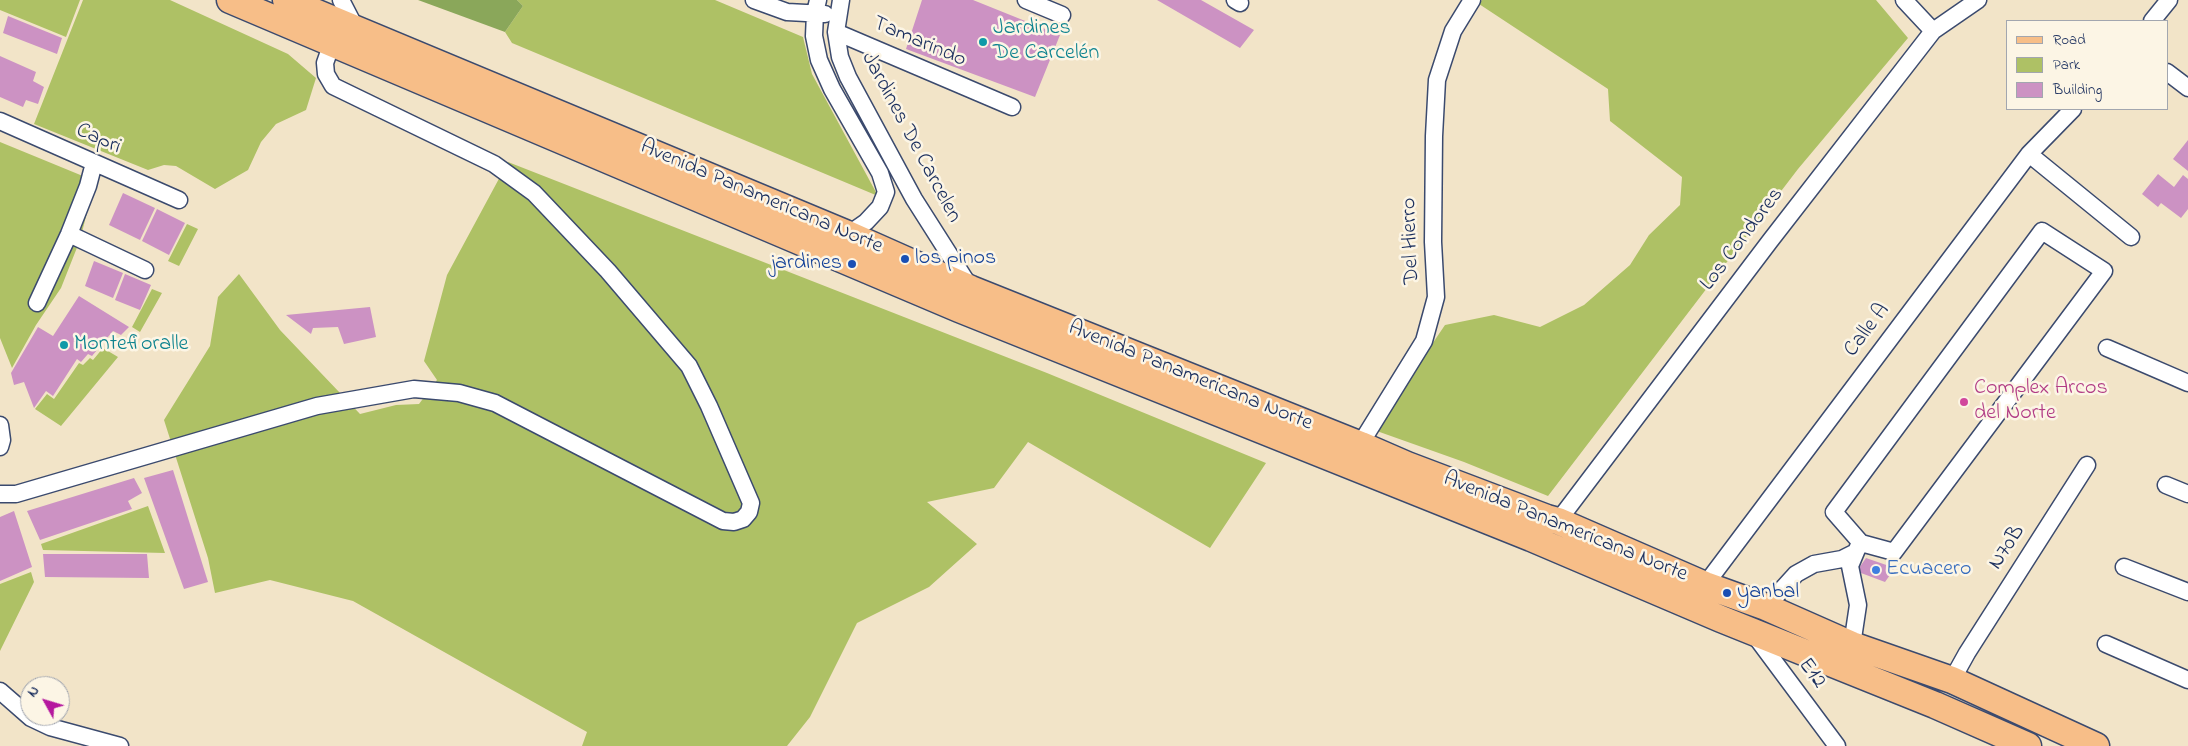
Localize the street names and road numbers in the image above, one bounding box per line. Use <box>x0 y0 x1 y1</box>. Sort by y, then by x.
street label: Tamarindo <box>868 12 970 74</box>
street label: Jardines De Carcelen <box>854 48 966 228</box>
street label: Capri <box>71 118 125 162</box>
street label: Avenida Panamericana Norte <box>636 135 886 261</box>
street label: Los Condores <box>1696 183 1790 297</box>
street label: Del Hierro <box>1397 197 1427 285</box>
street label: Calle A <box>1839 299 1897 363</box>
street label: Avenida Panamericana Norte <box>1064 316 1316 438</box>
street label: Avenida Panamericana Norte <box>1439 467 1691 589</box>
street label: N70B <box>1984 521 2032 575</box>
street label: E12 <box>1791 654 1831 694</box>

